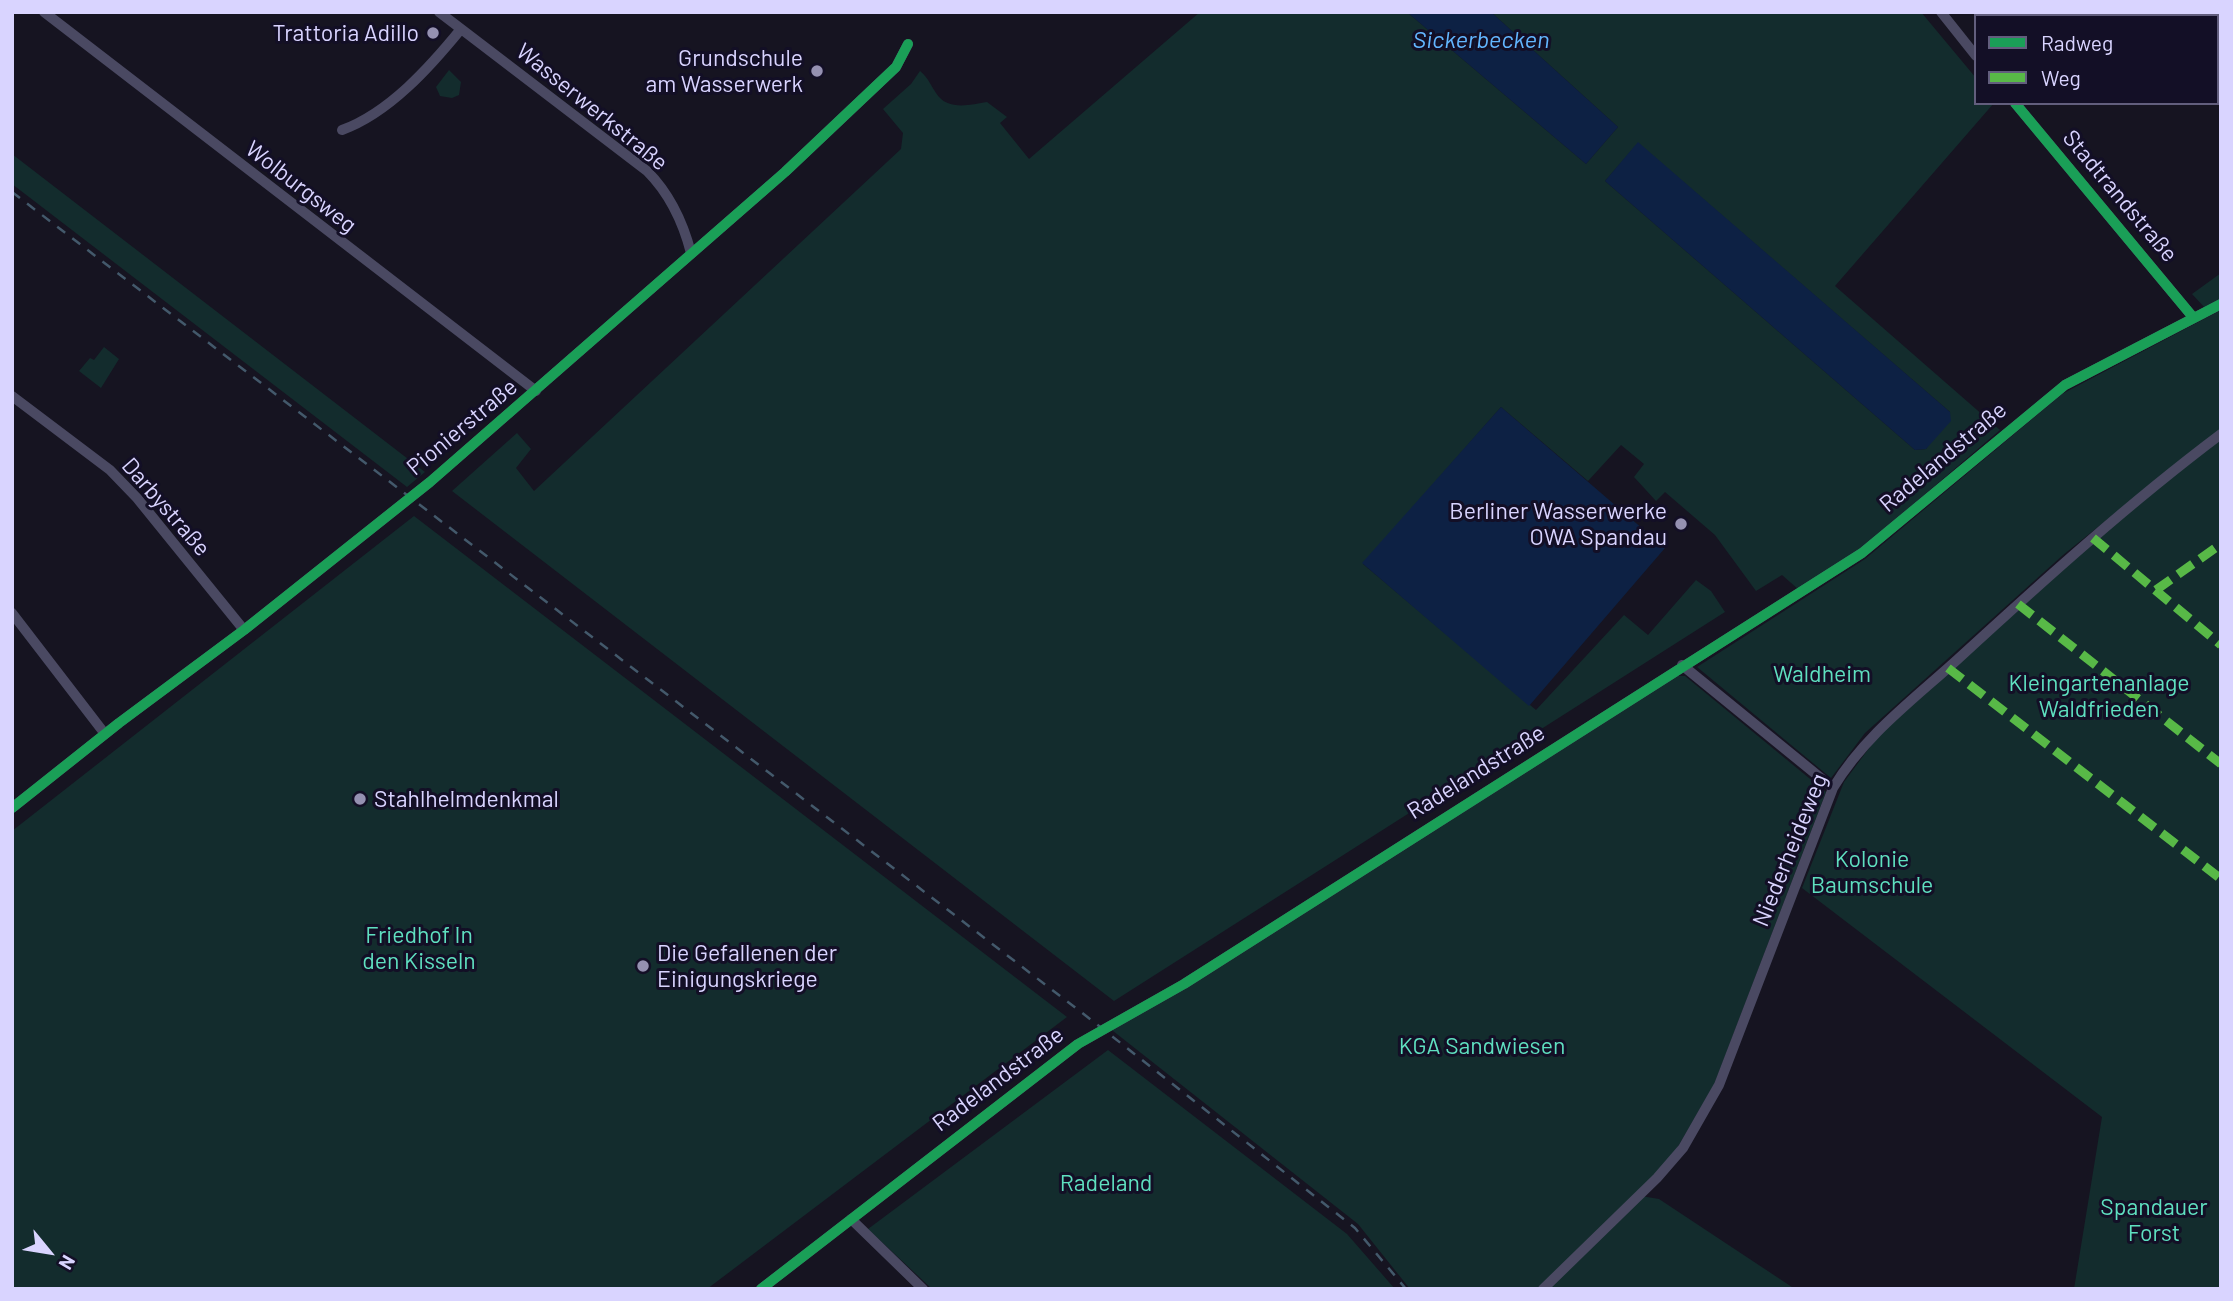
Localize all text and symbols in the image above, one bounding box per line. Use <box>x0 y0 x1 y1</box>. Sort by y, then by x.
legend <box>1974 14 2219 105</box>
place label: Trattoria Adillo <box>272 19 419 47</box>
marker: Trattoria Adillo <box>425 25 441 41</box>
water label: Sickerbecken <box>1413 26 1549 54</box>
text: Radweg <box>2041 30 2113 55</box>
street label: Wasserwerkstraße <box>511 38 673 176</box>
place label: Grundschule am Wasserwerk <box>645 44 803 98</box>
marker: Grundschule am Wasserwerk <box>809 63 825 79</box>
text: Weg <box>2041 65 2081 90</box>
street label: Stadtrandstraße <box>2057 124 2183 268</box>
street label: Wolburgsweg <box>240 135 362 239</box>
street label: Pionierstraße <box>401 373 523 481</box>
street label: Radelandstraße <box>1874 396 2012 518</box>
street label: Darbystraße <box>116 452 216 562</box>
place label: Berliner Wasserwerke OWA Spandau <box>1449 497 1667 551</box>
marker: Berliner Wasserwerke OWA Spandau <box>1673 516 1689 532</box>
park label: Waldheim <box>1773 660 1871 688</box>
park label: Kleingartenanlage Waldfrieden <box>2008 669 2190 723</box>
street label: Radelandstraße <box>1402 719 1550 825</box>
street label: Niederheideweg <box>1747 769 1833 931</box>
place label: Stahlhelmdenkmal <box>374 785 559 813</box>
marker: Stahlhelmdenkmal <box>352 791 368 807</box>
park label: Kolonie Baumschule <box>1811 845 1933 899</box>
park label: Friedhof In den Kisseln <box>362 921 476 975</box>
place label: Die Gefallenen der Einigungskriege <box>657 939 837 993</box>
marker: Die Gefallenen der Einigungskriege <box>635 958 651 974</box>
street label: Radelandstraße <box>927 1021 1069 1137</box>
park label: KGA Sandwiesen <box>1399 1032 1565 1060</box>
park label: Radeland <box>1060 1169 1152 1197</box>
park label: Spandauer Forst <box>2100 1193 2208 1247</box>
north arrow <box>14 1217 84 1287</box>
text: N <box>55 1252 81 1274</box>

